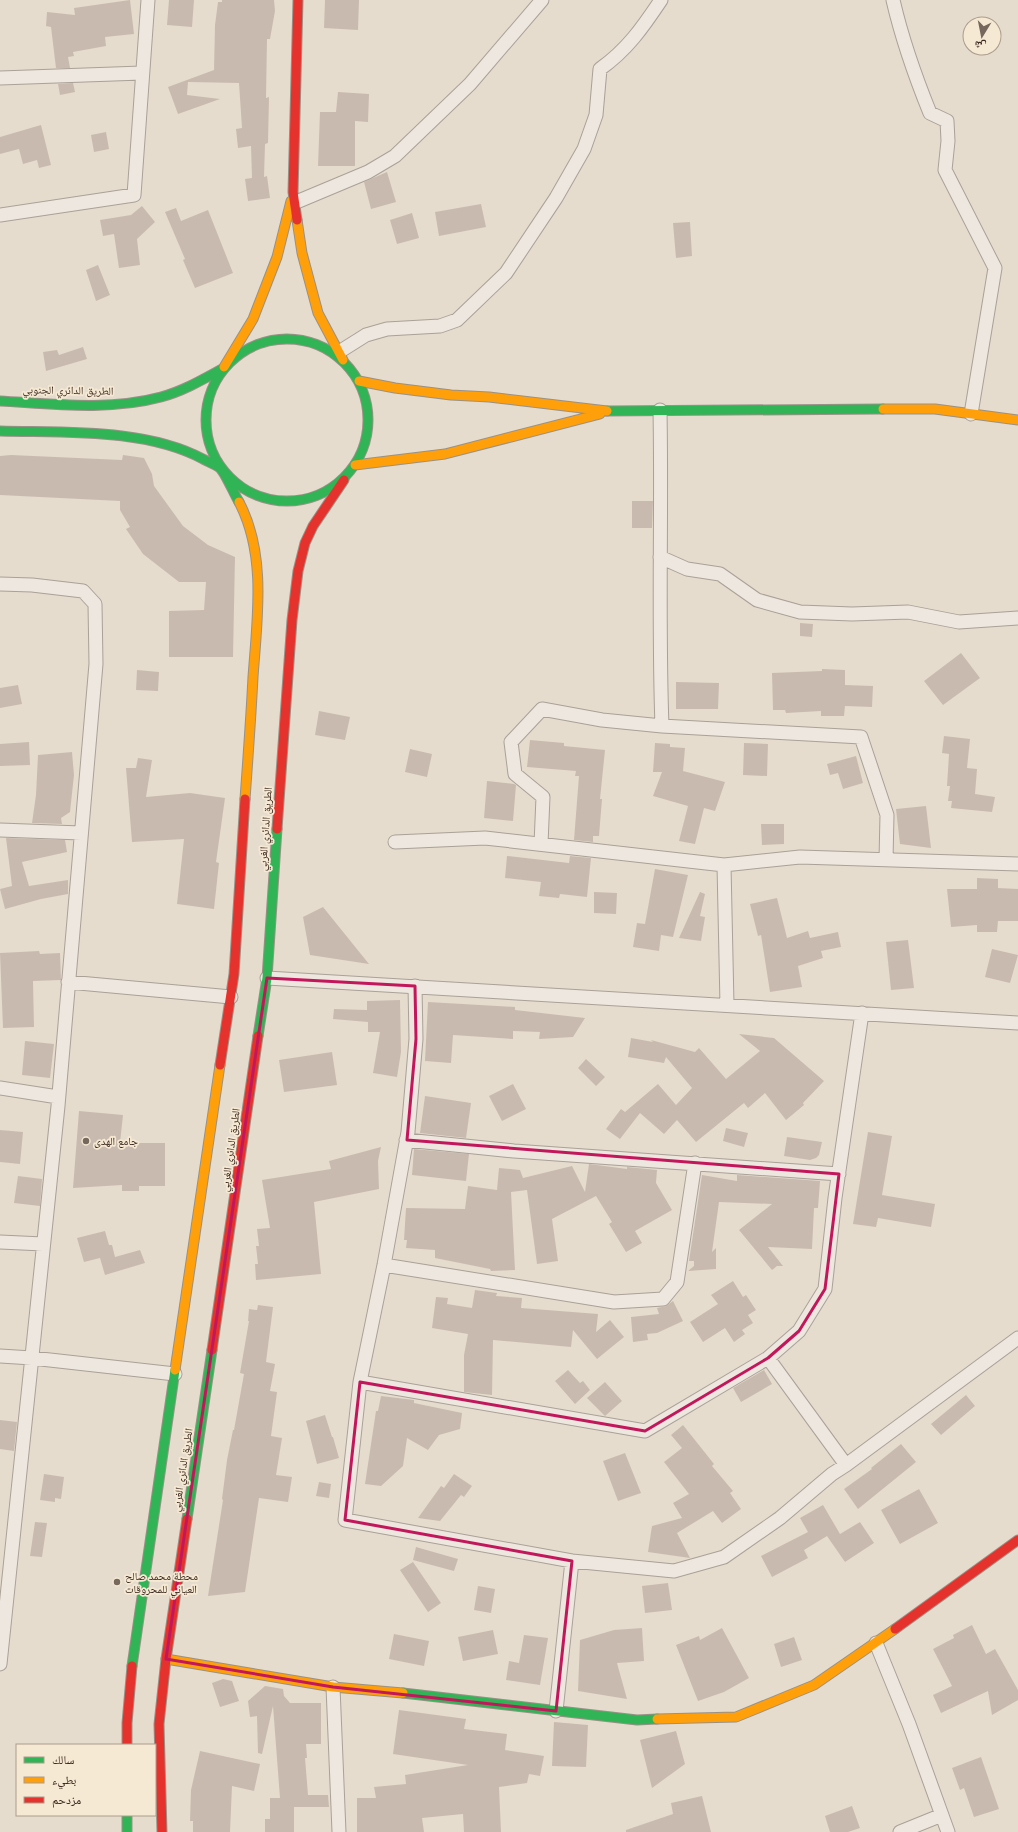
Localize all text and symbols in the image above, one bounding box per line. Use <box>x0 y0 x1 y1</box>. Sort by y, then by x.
north arrow <box>962 16 1002 56</box>
text: ش <box>973 37 987 53</box>
street label: الطريق الدائري الجنوبي <box>22 383 114 400</box>
street label: الطريق الدائري الغربي <box>256 787 277 872</box>
street label: الطريق الدائري الغربي <box>218 1107 245 1193</box>
place label: جامع الهدى <box>94 1135 138 1148</box>
marker: جامع الهدى <box>81 1136 91 1146</box>
street label: الطريق الدائري الغربي <box>169 1427 197 1513</box>
place label: محطة محمد صالح العياني للمحروقات <box>125 1570 198 1598</box>
marker: محطة محمد صالح العياني للمحروقات <box>112 1577 122 1587</box>
legend <box>16 1744 156 1816</box>
text: سالك <box>52 1753 74 1767</box>
text: بطيء <box>52 1773 76 1790</box>
text: مزدحم <box>52 1793 81 1808</box>

